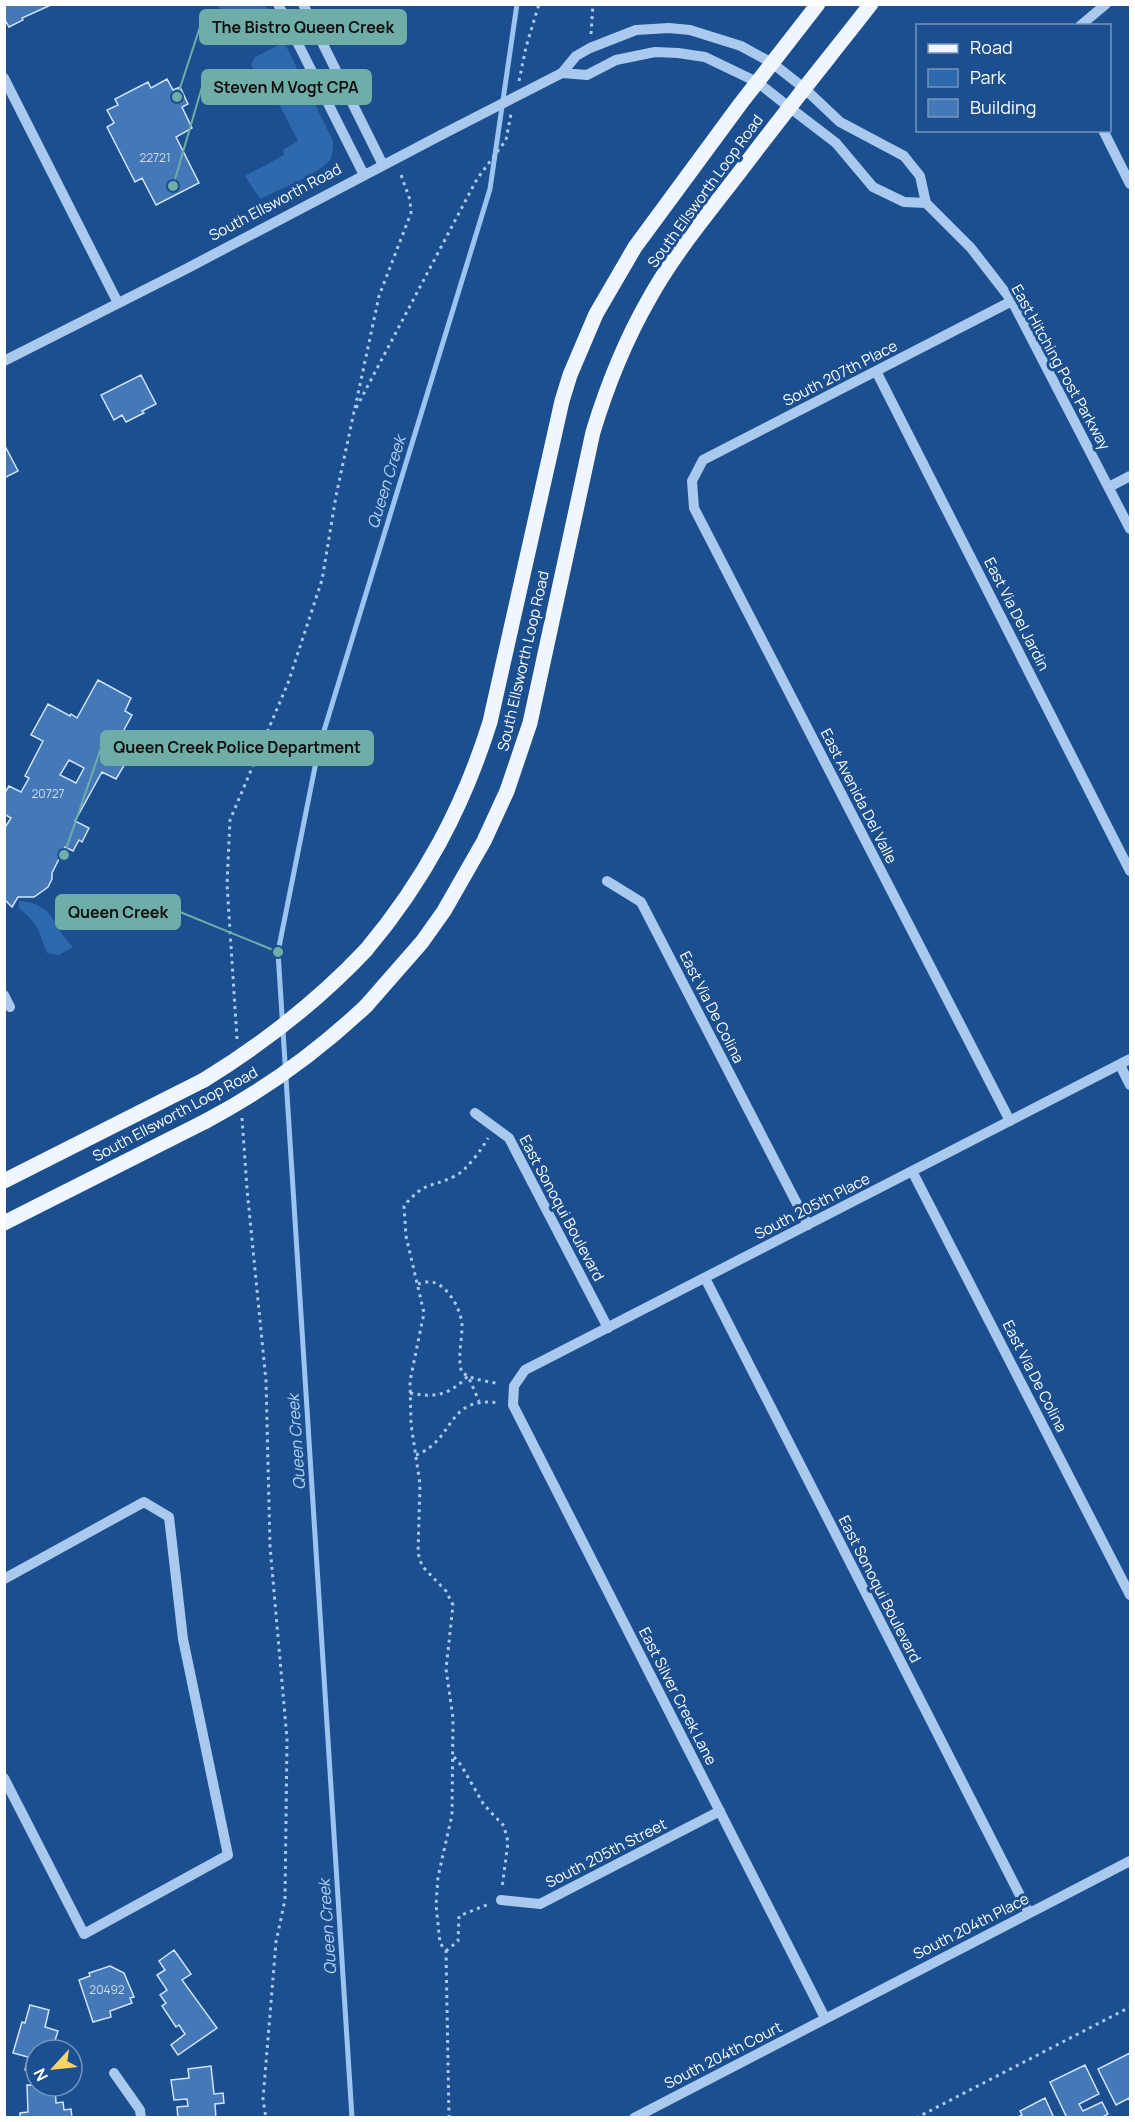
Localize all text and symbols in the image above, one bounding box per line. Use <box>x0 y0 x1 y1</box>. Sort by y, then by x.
callout: The Bistro Queen Creek <box>200 10 406 44</box>
text: The Bistro Queen Creek <box>212 16 394 38</box>
legend <box>916 24 1111 132</box>
text: Road <box>970 35 1013 59</box>
text: Park <box>970 65 1007 89</box>
callout: Steven M Vogt CPA <box>202 70 371 104</box>
text: Steven M Vogt CPA <box>213 76 359 98</box>
text: Building <box>970 95 1036 119</box>
street label: South Ellsworth Loop Road <box>642 110 768 272</box>
house number: 22721 <box>139 149 171 166</box>
street label: South Ellsworth Road <box>205 158 345 246</box>
street label: East Hitching Post Parkway <box>1007 280 1115 454</box>
street label: South 207th Place <box>779 335 901 411</box>
water label: Queen Creek <box>361 431 411 531</box>
street label: East Via Del Jardin <box>979 554 1055 674</box>
street label: South Ellsworth Loop Road <box>492 569 554 753</box>
street label: East Avenida Del Valle <box>816 725 902 867</box>
callout: Queen Creek Police Department <box>101 731 373 765</box>
text: Queen Creek Police Department <box>113 736 361 758</box>
house number: 20727 <box>31 785 65 802</box>
callout: Queen Creek <box>56 895 180 929</box>
text: Queen Creek <box>68 901 168 923</box>
street label: East Via De Colina <box>675 947 749 1067</box>
street label: South Ellsworth Loop Road <box>89 1061 261 1167</box>
street label: East Sonoqui Boulevard <box>515 1131 609 1285</box>
street label: South 205th Place <box>751 1168 874 1244</box>
street label: East Via De Colina <box>998 1316 1072 1436</box>
water label: Queen Creek <box>282 1391 310 1491</box>
street label: East Sonoqui Boulevard <box>834 1512 926 1666</box>
street label: East Silver Creek Lane <box>634 1623 722 1769</box>
street label: South 205th Street <box>542 1813 670 1893</box>
water label: Queen Creek <box>313 1876 341 1976</box>
street label: South 204th Place <box>910 1888 1033 1964</box>
house number: 20492 <box>89 1981 125 1998</box>
street label: South 204th Court <box>661 2016 785 2094</box>
north arrow <box>24 2038 84 2098</box>
text: N <box>28 2065 53 2085</box>

